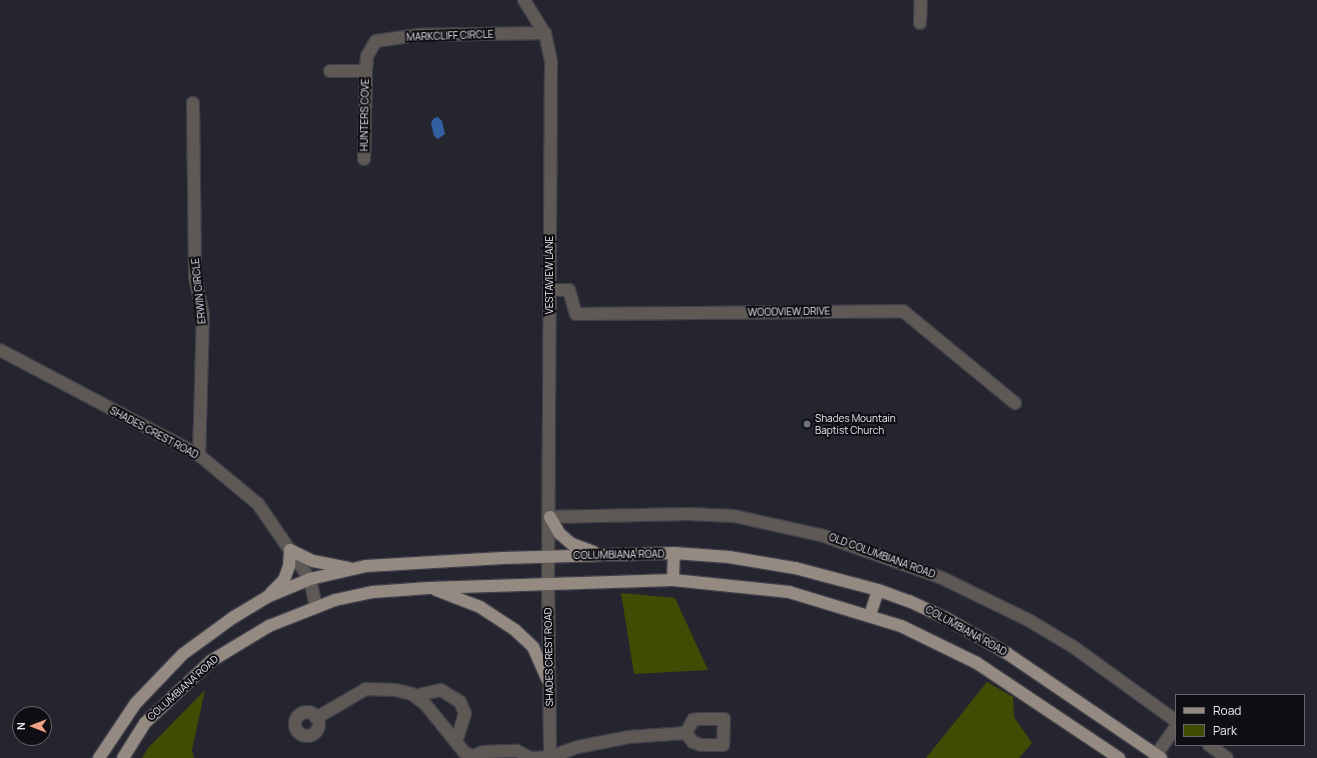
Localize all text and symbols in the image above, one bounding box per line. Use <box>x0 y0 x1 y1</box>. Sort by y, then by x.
street label: MARKCLIFF CIRCLE <box>406 28 494 44</box>
street label: HUNTERS COVE <box>358 79 372 151</box>
street label: VESTAVIEW LANE <box>544 236 556 314</box>
street label: ERWIN CIRCLE <box>190 257 208 325</box>
street label: WOODVIEW DRIVE <box>748 305 830 319</box>
street label: SHADES CREST ROAD <box>107 404 201 462</box>
place label: Shades Mountain Baptist Church <box>815 412 896 436</box>
marker: Shades Mountain Baptist Church <box>802 419 812 429</box>
street label: OLD COLUMBIANA ROAD <box>827 531 937 581</box>
street label: COLUMBIANA ROAD <box>573 548 665 562</box>
street label: COLUMBIANA ROAD <box>923 604 1009 658</box>
street label: SHADES CREST ROAD <box>542 607 556 707</box>
street label: COLUMBIANA ROAD <box>145 653 221 723</box>
legend <box>1175 694 1305 746</box>
text: Road <box>1213 702 1241 719</box>
north arrow <box>12 706 52 746</box>
text: N <box>13 722 28 730</box>
text: Park <box>1213 722 1237 739</box>

